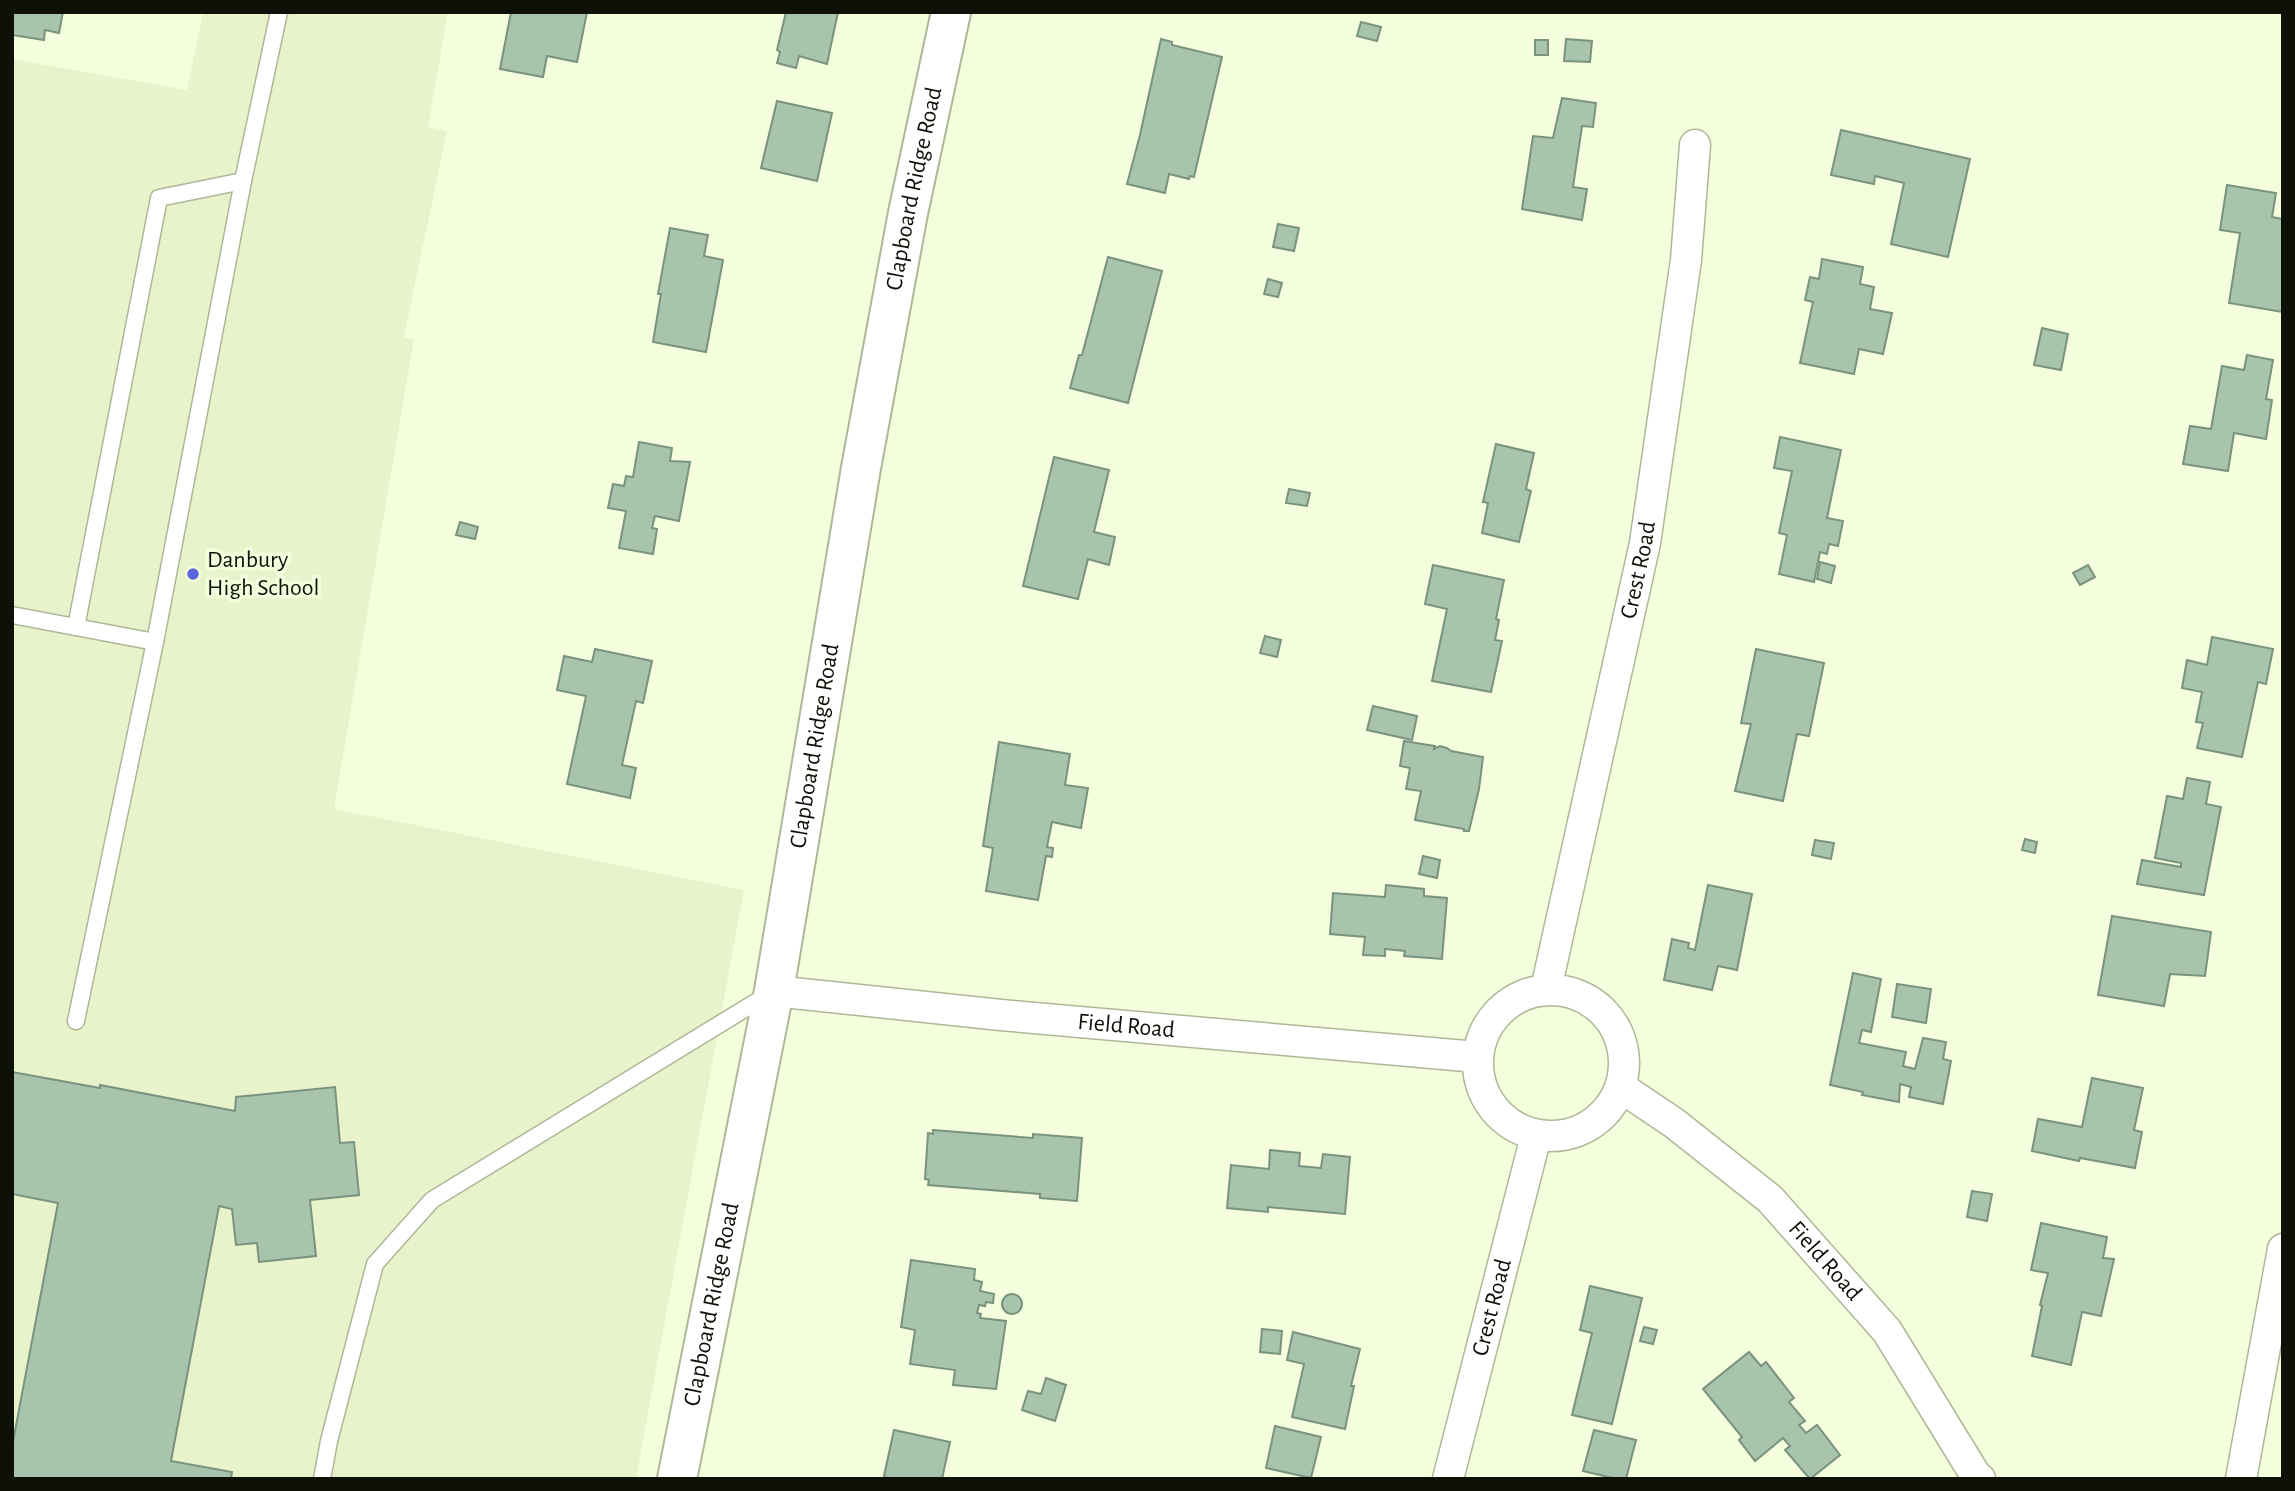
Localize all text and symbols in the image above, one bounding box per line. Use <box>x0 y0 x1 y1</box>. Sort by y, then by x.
street label: Clapboard Ridge Road <box>882 85 947 292</box>
street label: Crest Road <box>1617 520 1660 621</box>
place label: Danbury High School <box>207 548 319 600</box>
marker: Danbury High School <box>185 566 201 582</box>
street label: Clapboard Ridge Road <box>786 642 844 850</box>
street label: Field Road <box>1077 1010 1176 1042</box>
street label: Clapboard Ridge Road <box>680 1201 744 1408</box>
street label: Field Road <box>1784 1217 1866 1305</box>
street label: Crest Road <box>1468 1257 1516 1359</box>

